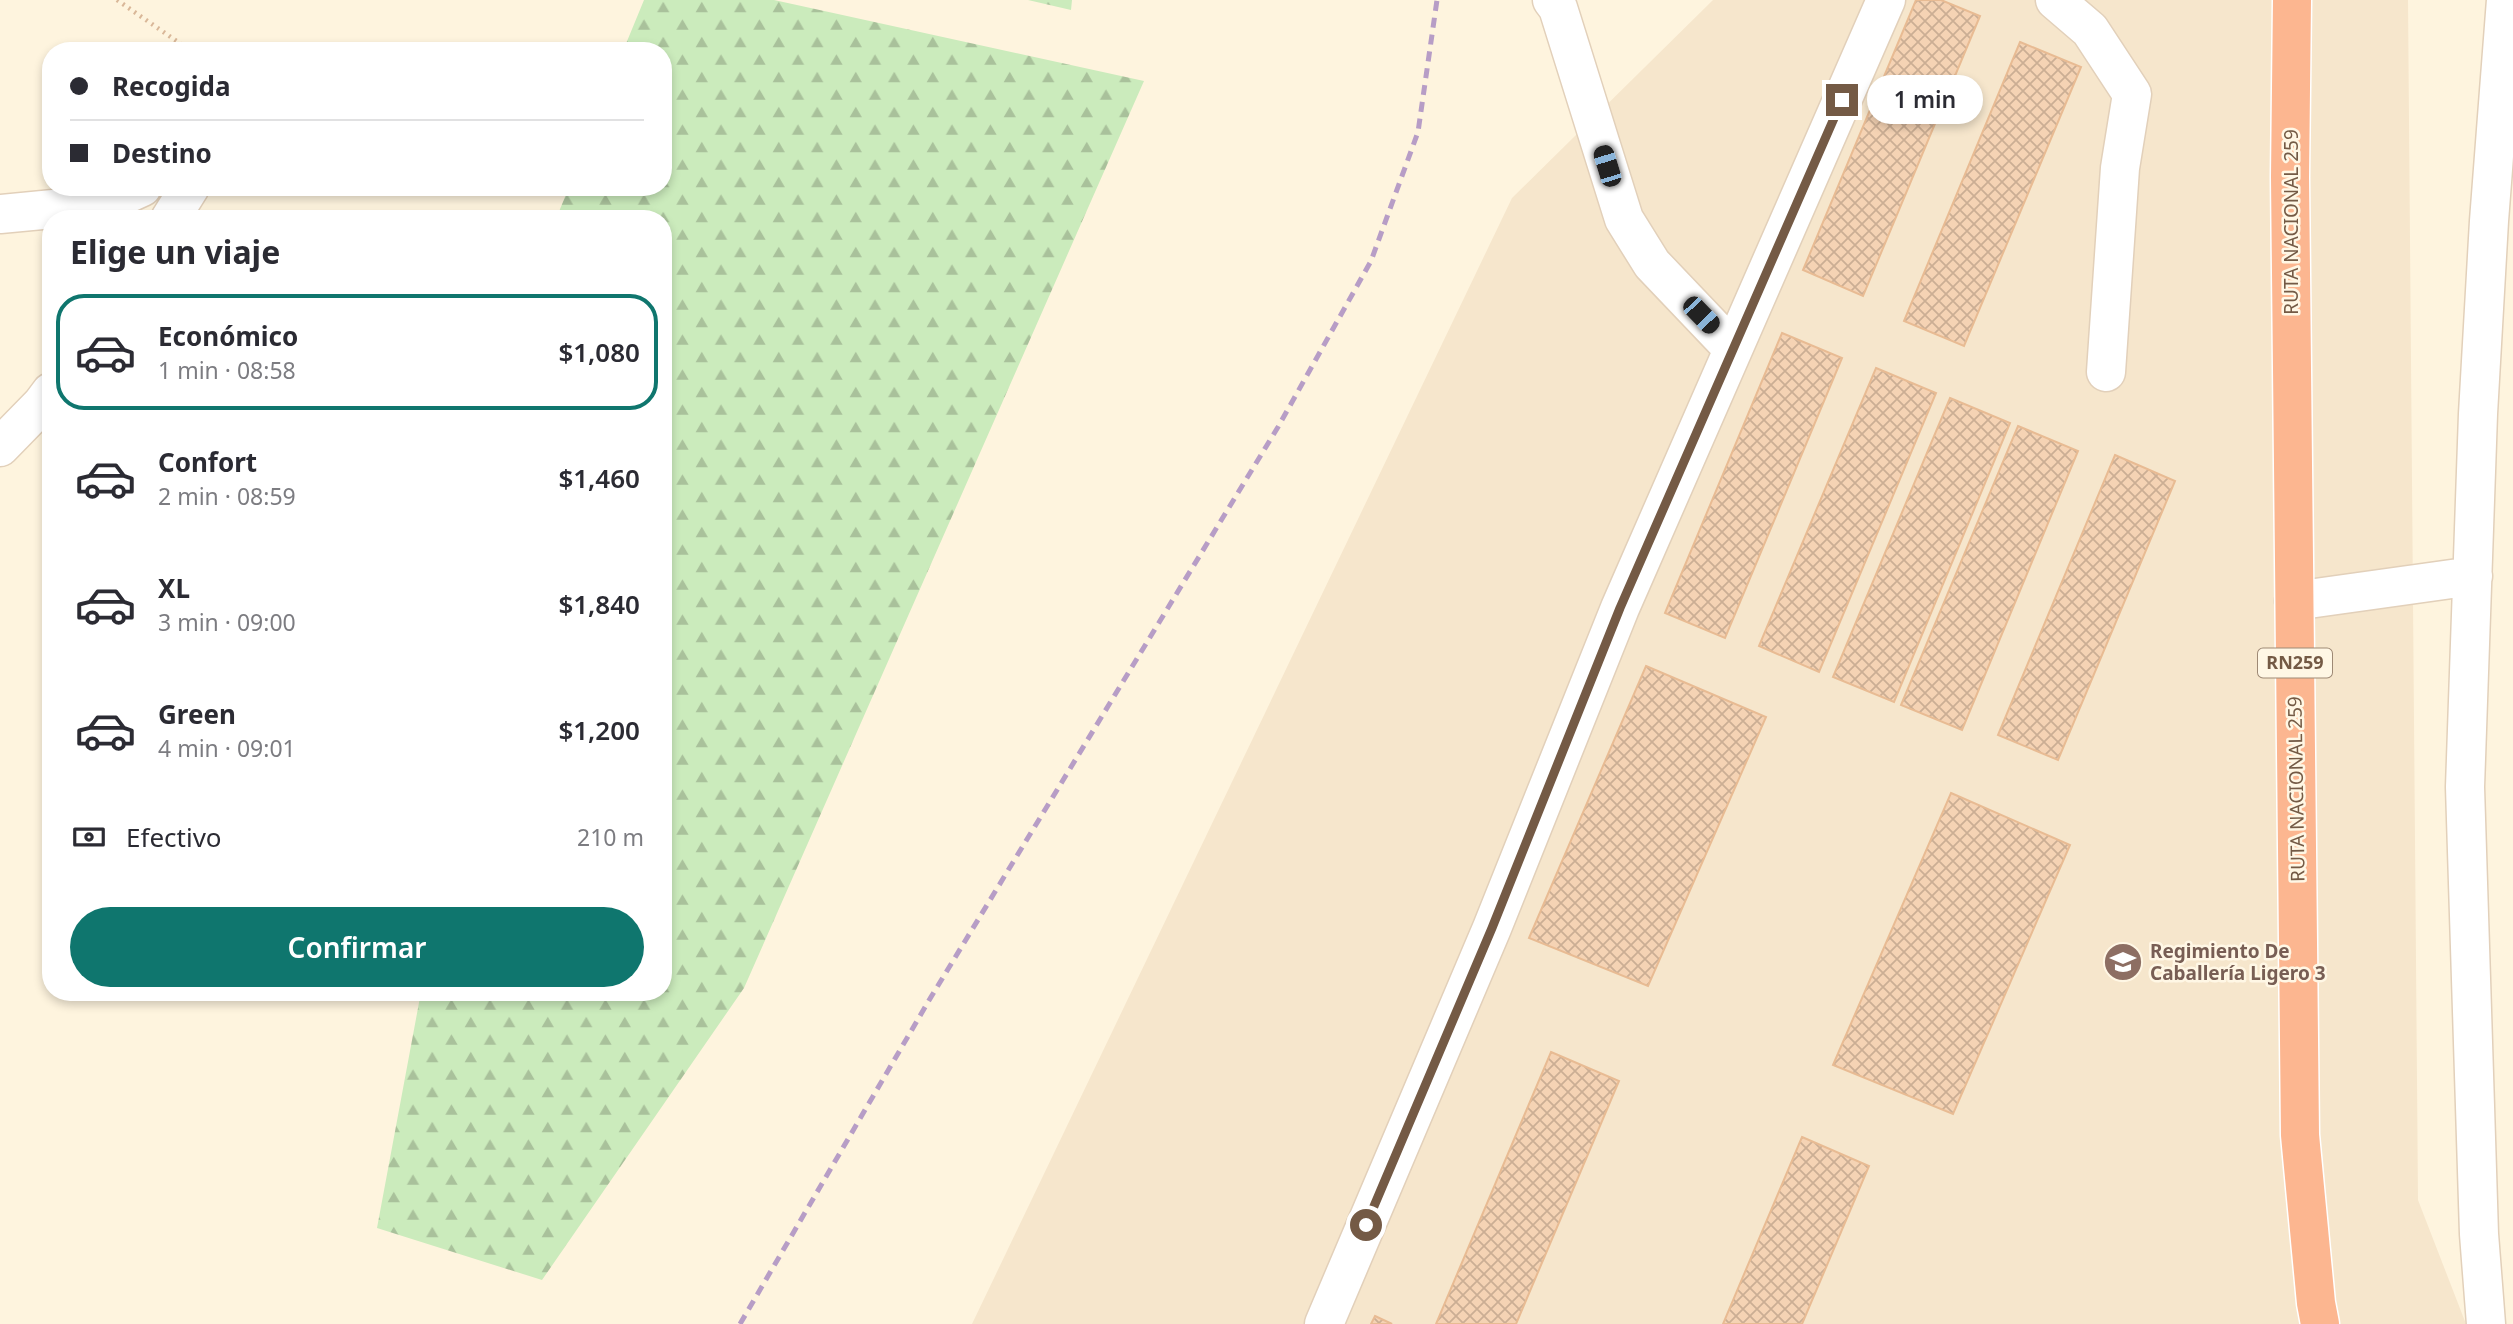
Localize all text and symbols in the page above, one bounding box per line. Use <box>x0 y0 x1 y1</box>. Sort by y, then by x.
text: Recogida <box>112 68 230 104</box>
callout: 1 min <box>1867 76 1982 124</box>
text: 1 min <box>1894 83 1956 115</box>
route end <box>1826 84 1858 116</box>
street label: RUTA NACIONAL 259 <box>2278 129 2304 315</box>
text: Destino <box>112 135 212 171</box>
car <box>1591 143 1624 189</box>
text: Elige un viaje <box>70 230 280 273</box>
car <box>1679 293 1724 337</box>
text: Económico <box>158 318 298 354</box>
icon: car <box>74 321 137 384</box>
text: $1,080 <box>558 334 640 370</box>
text: 1 min · 08:58 <box>158 354 296 386</box>
text: Confort <box>158 444 257 480</box>
icon: car <box>74 447 137 510</box>
text: $1,460 <box>558 460 640 496</box>
text: 2 min · 08:59 <box>158 480 296 512</box>
text: XL <box>158 570 190 606</box>
icon: car <box>74 573 137 636</box>
text: $1,840 <box>558 586 640 622</box>
text: 3 min · 09:00 <box>158 606 296 638</box>
road number: RN259 <box>2258 648 2332 678</box>
text: Green <box>158 696 236 732</box>
street label: RUTA NACIONAL 259 <box>2281 696 2311 882</box>
icon: car <box>74 699 137 762</box>
text: $1,200 <box>558 712 640 748</box>
text: 4 min · 09:01 <box>158 732 296 764</box>
icon: cash <box>70 818 108 856</box>
text: Efectivo <box>126 819 222 855</box>
text: 210 m <box>577 821 644 853</box>
button: Confirmar <box>70 907 644 987</box>
place label: Regimiento De Caballería Ligero 3 <box>2150 938 2326 986</box>
school or university icon: Regimiento De Caballería Ligero 3 <box>2102 941 2144 983</box>
route start <box>1350 1209 1382 1241</box>

